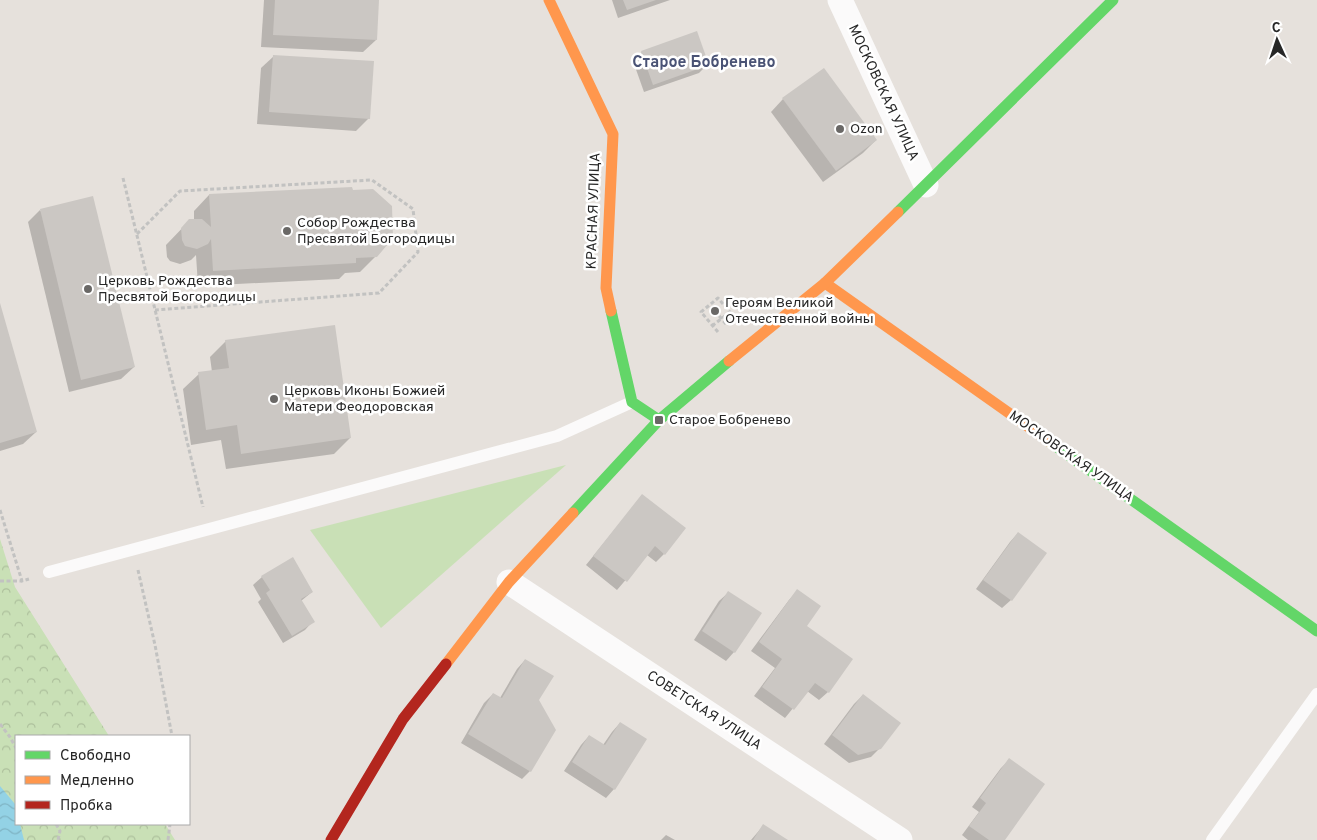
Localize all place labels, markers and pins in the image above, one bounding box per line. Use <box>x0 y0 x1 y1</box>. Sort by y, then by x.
place label: Ozon <box>850 121 883 138</box>
marker: Ozon <box>834 123 846 135</box>
place label: Собор Рождества Пресвятой Богородицы <box>297 215 455 248</box>
marker: Собор Рождества Пресвятой Богородицы <box>281 225 293 237</box>
place label: Церковь Рождества Пресвятой Богородицы <box>98 273 256 306</box>
marker: Церковь Рождества Пресвятой Богородицы <box>82 283 94 295</box>
place label: Героям Великой Отечественной войны <box>725 295 874 328</box>
marker: Героям Великой Отечественной войны <box>709 305 721 317</box>
place label: Церковь Иконы Божией Матери Феодоровская <box>284 383 445 416</box>
marker: Церковь Иконы Божией Матери Феодоровская <box>268 393 280 405</box>
place label: Старое Бобренево <box>669 412 791 429</box>
marker: Старое Бобренево <box>653 414 665 426</box>

